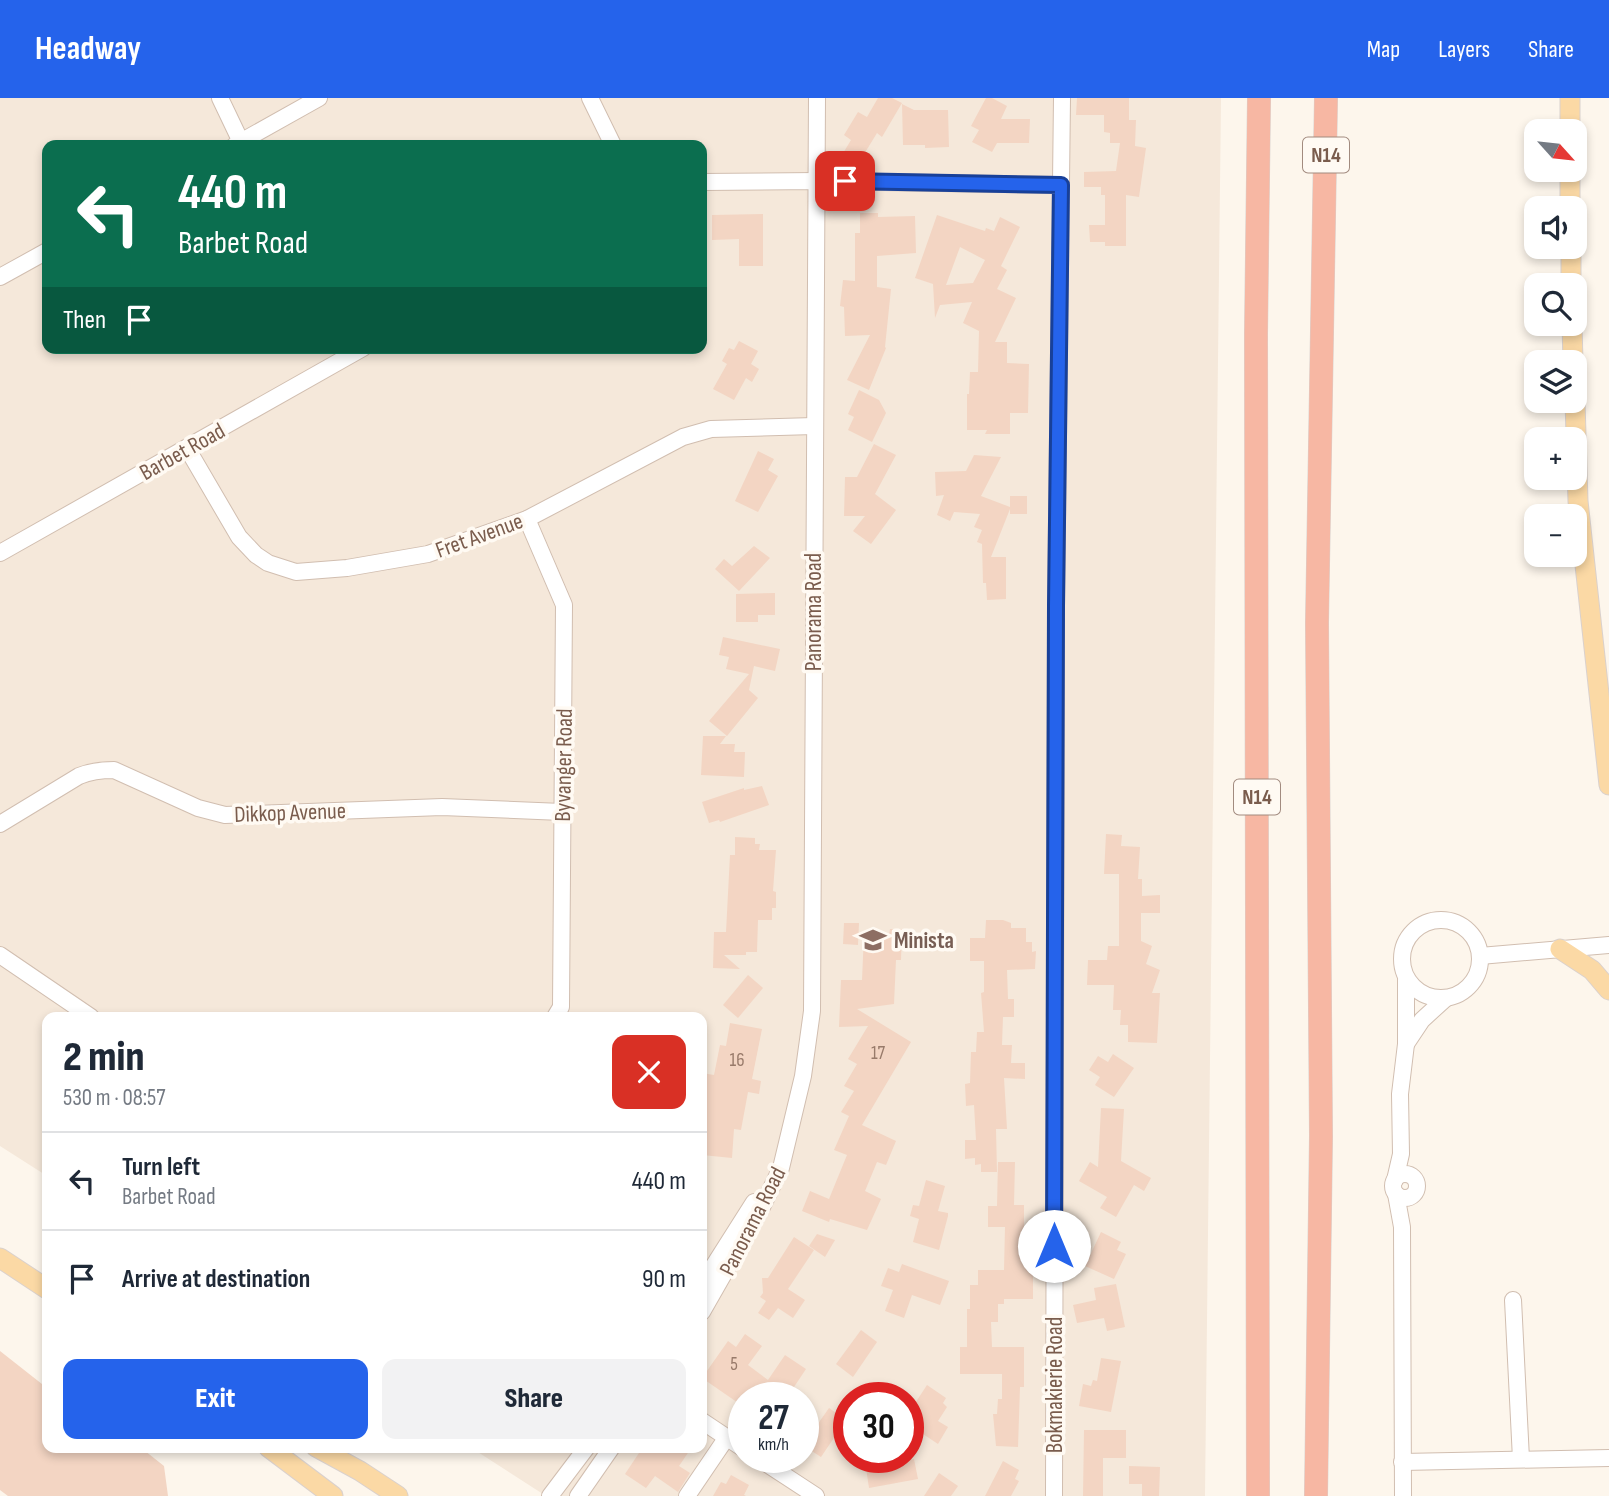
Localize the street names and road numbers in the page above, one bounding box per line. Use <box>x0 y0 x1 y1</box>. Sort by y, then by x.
road number: N14 <box>1303 138 1349 172</box>
street label: Barbet Road <box>135 417 230 487</box>
street label: Fret Avenue <box>432 507 527 565</box>
street label: Panorama Road <box>800 553 828 671</box>
street label: Byvanger Road <box>549 708 579 822</box>
road number: N14 <box>1234 780 1280 814</box>
street label: Dikkop Avenue <box>234 797 346 829</box>
street label: Panorama Road <box>714 1162 792 1281</box>
street label: Bokmakierie Road <box>1041 1317 1069 1453</box>

